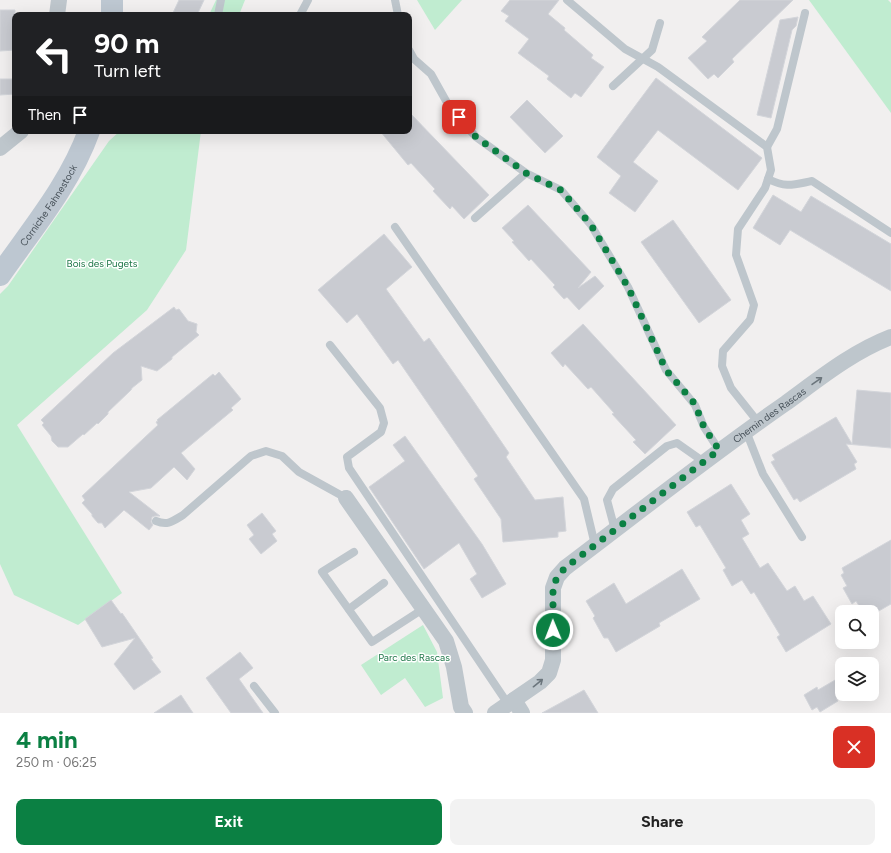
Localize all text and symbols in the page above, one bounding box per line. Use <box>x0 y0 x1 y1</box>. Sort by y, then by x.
text: 90 m <box>94 26 159 60</box>
icon: left <box>28 28 80 80</box>
text: Turn left <box>94 60 161 82</box>
pin <box>442 100 476 134</box>
icon: arrive <box>69 104 91 126</box>
text: Then <box>28 106 61 124</box>
icon: arrive <box>448 106 470 128</box>
street label: Corniche Fahnestock <box>17 162 80 249</box>
park label: Bois des Pugets <box>67 257 138 270</box>
one-way arrow <box>811 377 822 385</box>
street label: Chemin des Rascas <box>730 384 809 446</box>
map controls <box>835 605 879 701</box>
button: search <box>835 605 879 649</box>
position arrow <box>532 609 574 651</box>
park label: Parc des Rascas <box>378 651 450 664</box>
button: layers <box>835 657 879 701</box>
one-way arrow <box>533 678 544 687</box>
text: 4 min <box>16 725 78 754</box>
button: close <box>833 726 875 768</box>
text: 250 m · 06:25 <box>16 755 97 770</box>
button: Exit <box>16 799 442 845</box>
button: Share <box>450 799 875 845</box>

